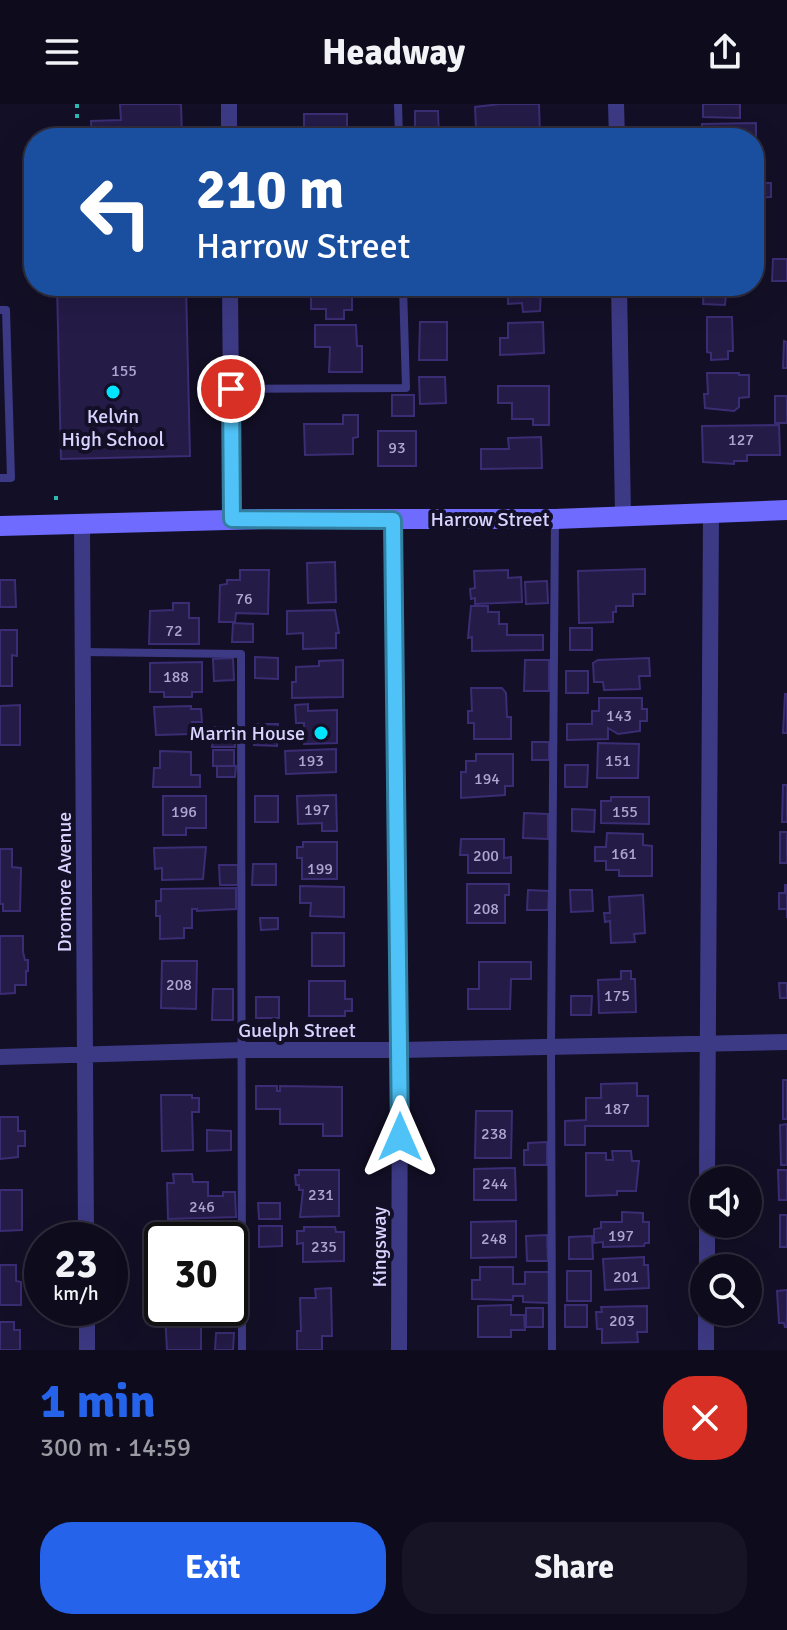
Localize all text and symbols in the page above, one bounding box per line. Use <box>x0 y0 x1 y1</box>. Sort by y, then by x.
icon: menu <box>40 30 84 74</box>
text: Headway <box>322 30 465 75</box>
icon: share <box>703 30 747 74</box>
text: 210 m <box>196 155 344 224</box>
icon: left <box>64 160 168 264</box>
text: Harrow Street <box>196 224 410 269</box>
pin <box>197 355 265 423</box>
house number: 155 <box>111 361 137 381</box>
icon: arrive <box>209 367 253 411</box>
marker: Kelvin High School <box>104 383 122 401</box>
place label: Kelvin High School <box>62 404 165 452</box>
house number: 127 <box>728 430 754 450</box>
house number: 93 <box>388 438 406 458</box>
street label: Harrow Street <box>430 507 550 532</box>
house number: 76 <box>235 589 253 609</box>
house number: 72 <box>165 621 183 641</box>
house number: 188 <box>163 667 189 687</box>
house number: 143 <box>606 706 632 726</box>
place label: Marrin House <box>189 721 305 746</box>
marker: Marrin House <box>312 724 330 742</box>
house number: 193 <box>298 751 324 771</box>
house number: 151 <box>605 751 631 771</box>
house number: 194 <box>474 769 500 789</box>
house number: 197 <box>304 800 330 820</box>
house number: 196 <box>171 802 197 822</box>
house number: 155 <box>612 802 638 822</box>
street label: Dromore Avenue <box>52 812 77 952</box>
house number: 161 <box>611 844 637 864</box>
house number: 200 <box>473 846 499 866</box>
house number: 199 <box>307 859 333 879</box>
house number: 208 <box>473 899 499 919</box>
house number: 208 <box>166 975 192 995</box>
house number: 175 <box>604 986 630 1006</box>
street label: Guelph Street <box>238 1018 356 1043</box>
position arrow <box>358 1095 442 1179</box>
house number: 187 <box>604 1099 630 1119</box>
house number: 238 <box>481 1124 507 1144</box>
map controls <box>690 1166 762 1326</box>
button: sound <box>690 1166 762 1238</box>
house number: 244 <box>482 1174 508 1194</box>
house number: 231 <box>308 1185 334 1205</box>
house number: 246 <box>189 1197 215 1217</box>
street label: Kingsway <box>367 1206 392 1288</box>
speed limit sign: 30 <box>144 1222 248 1326</box>
house number: 197 <box>608 1226 634 1246</box>
house number: 248 <box>481 1229 507 1249</box>
house number: 235 <box>311 1237 337 1257</box>
text: 23 <box>54 1239 98 1289</box>
button: search <box>690 1254 762 1326</box>
house number: 201 <box>613 1267 639 1287</box>
text: km/h <box>53 1281 99 1306</box>
house number: 203 <box>609 1311 635 1331</box>
text: 1 min <box>40 1372 156 1431</box>
button: close <box>663 1376 747 1460</box>
text: 300 m · 14:59 <box>40 1432 191 1464</box>
button: Exit <box>40 1522 386 1614</box>
button: Share <box>402 1522 747 1614</box>

